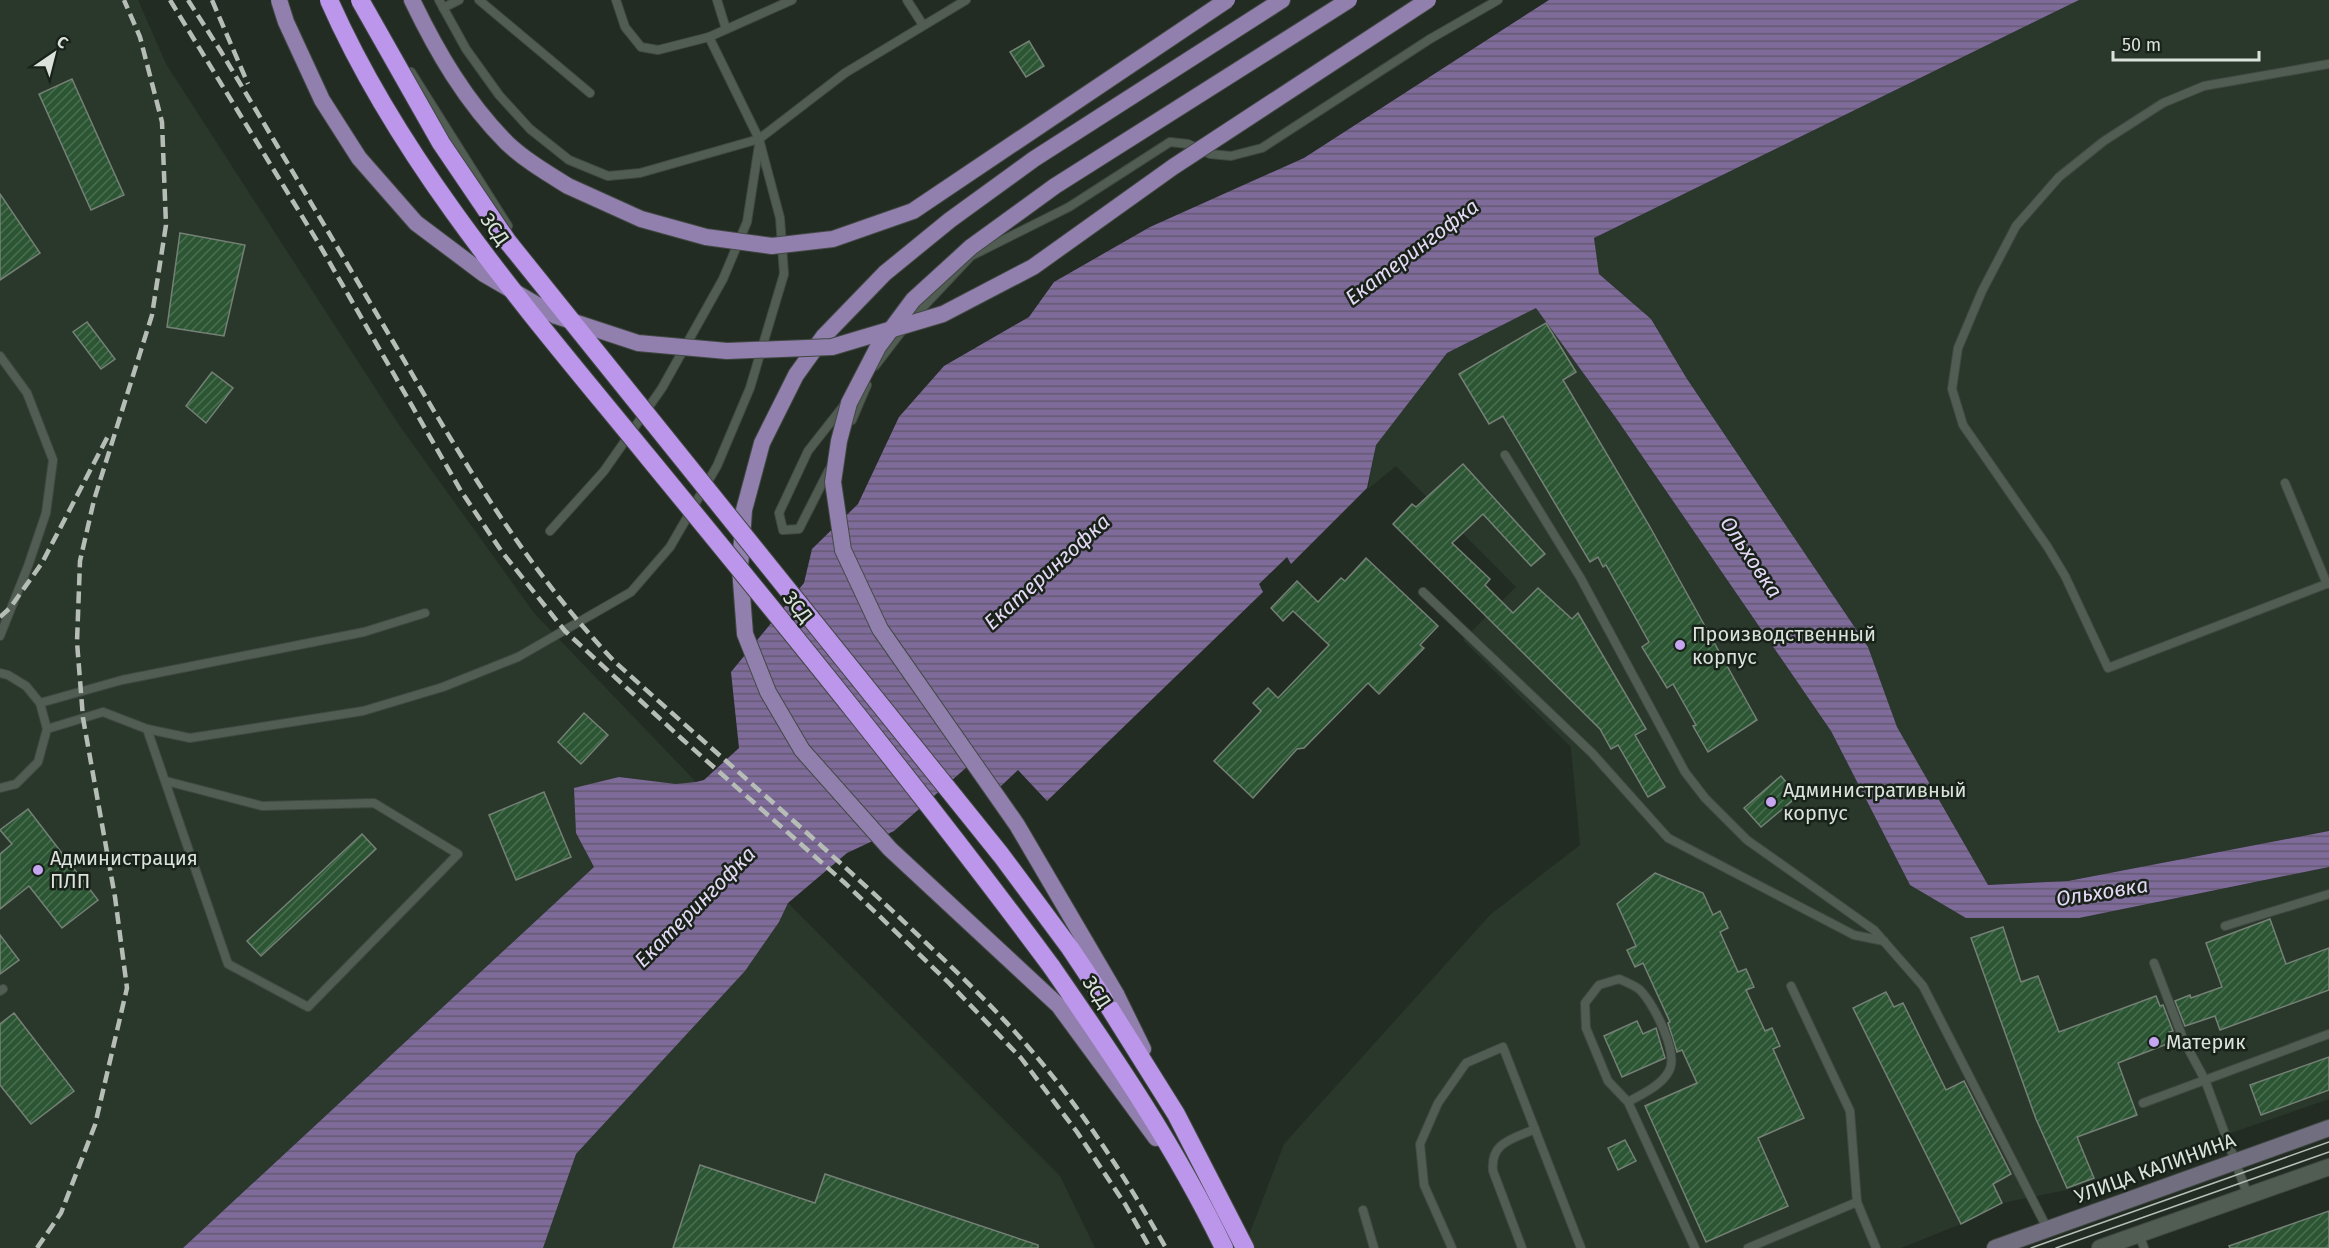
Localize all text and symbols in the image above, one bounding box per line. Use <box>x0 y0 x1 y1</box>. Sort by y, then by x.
north arrow <box>24 24 84 84</box>
scale bar <box>2113 24 2258 62</box>
text: С <box>53 32 72 53</box>
text: 50 m <box>2122 34 2161 56</box>
water label: Екатерингофка <box>1340 193 1484 311</box>
street label: ЗСД <box>475 208 515 250</box>
water label: Екатерингофка <box>979 509 1115 635</box>
water label: Ольховка <box>1714 511 1788 603</box>
street label: ЗСД <box>778 586 818 628</box>
place label: Производственный корпус <box>1692 622 1876 669</box>
marker: Производственный корпус <box>1673 638 1687 652</box>
place label: Административный корпус <box>1783 778 1967 825</box>
marker: Административный корпус <box>1764 795 1778 809</box>
water label: Екатерингофка <box>629 841 761 973</box>
place label: Администрация ПЛП <box>50 846 198 893</box>
marker: Администрация ПЛП <box>31 863 45 877</box>
water label: Ольховка <box>2054 872 2150 912</box>
street label: ЗСД <box>1078 971 1116 1013</box>
place label: Материк <box>2166 1030 2246 1054</box>
marker: Материк <box>2147 1035 2161 1049</box>
street label: УЛИЦА КАЛИНИНА <box>2071 1128 2239 1208</box>

